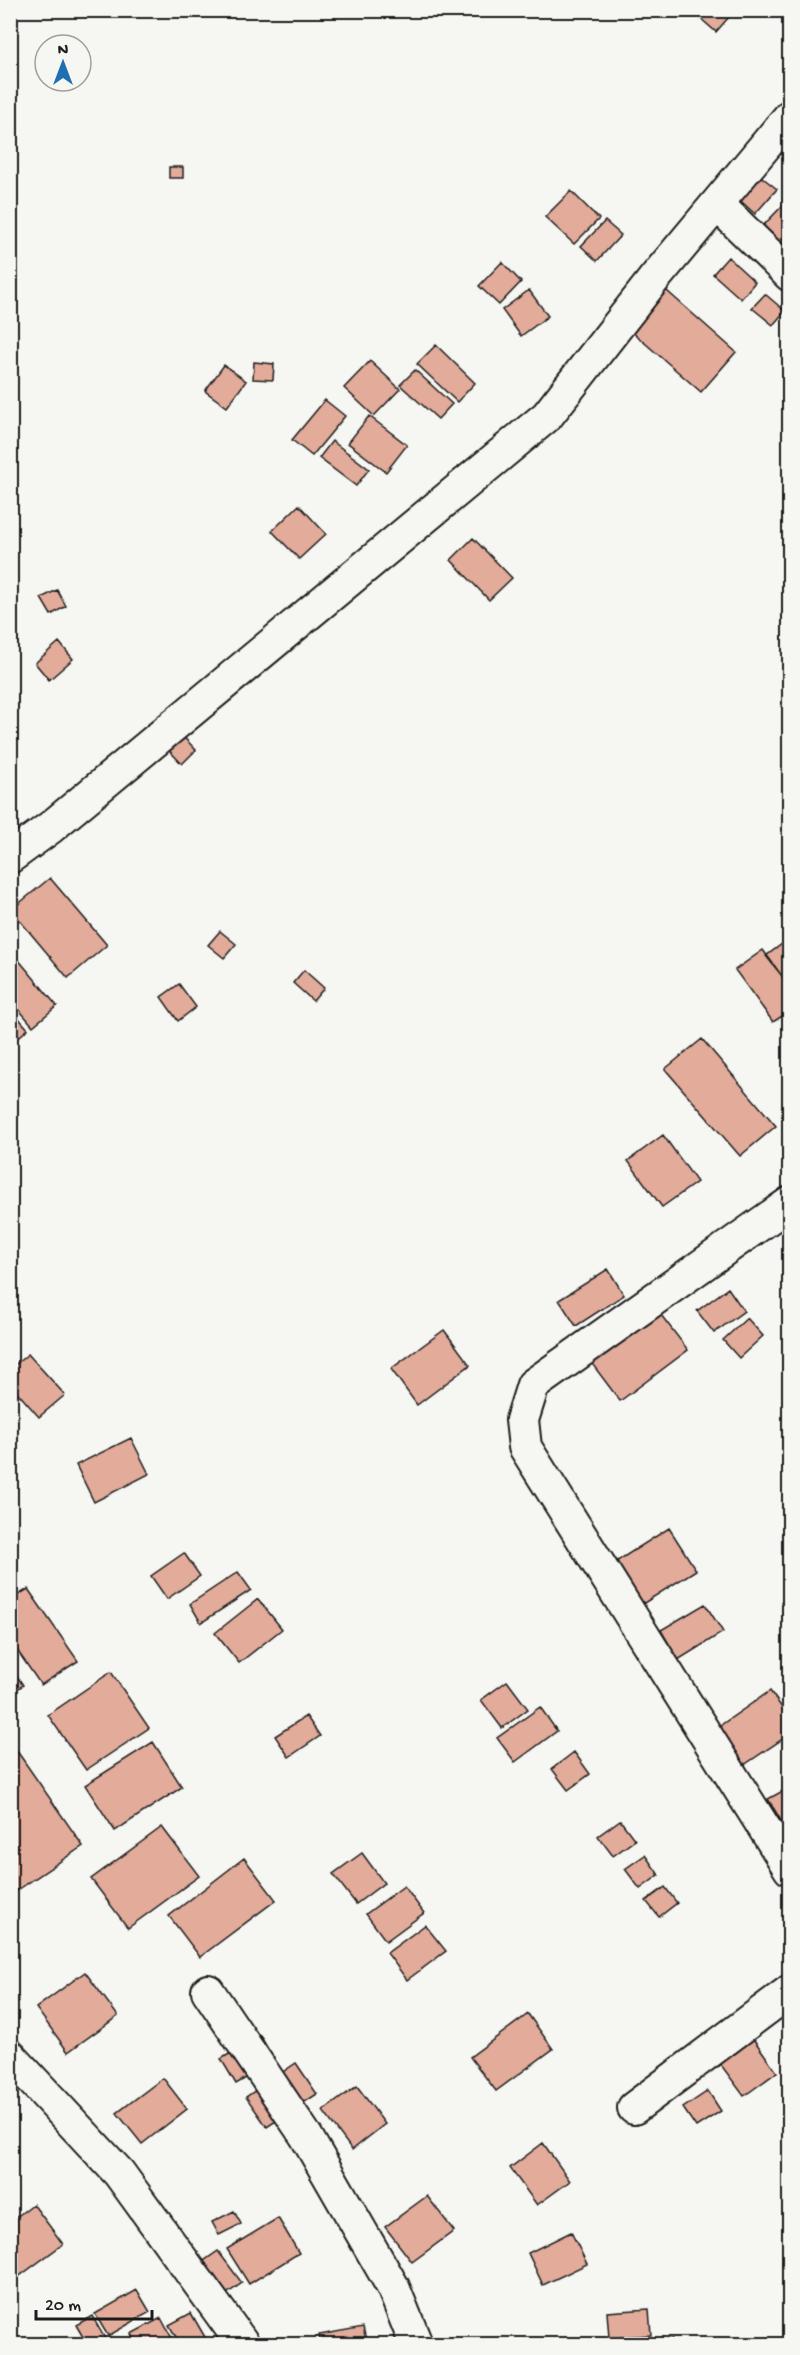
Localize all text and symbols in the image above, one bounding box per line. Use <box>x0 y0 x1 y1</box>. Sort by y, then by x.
north arrow <box>33 33 93 93</box>
text: N <box>58 42 69 61</box>
scale bar <box>36 2283 152 2321</box>
text: 20 m <box>45 2296 81 2317</box>

